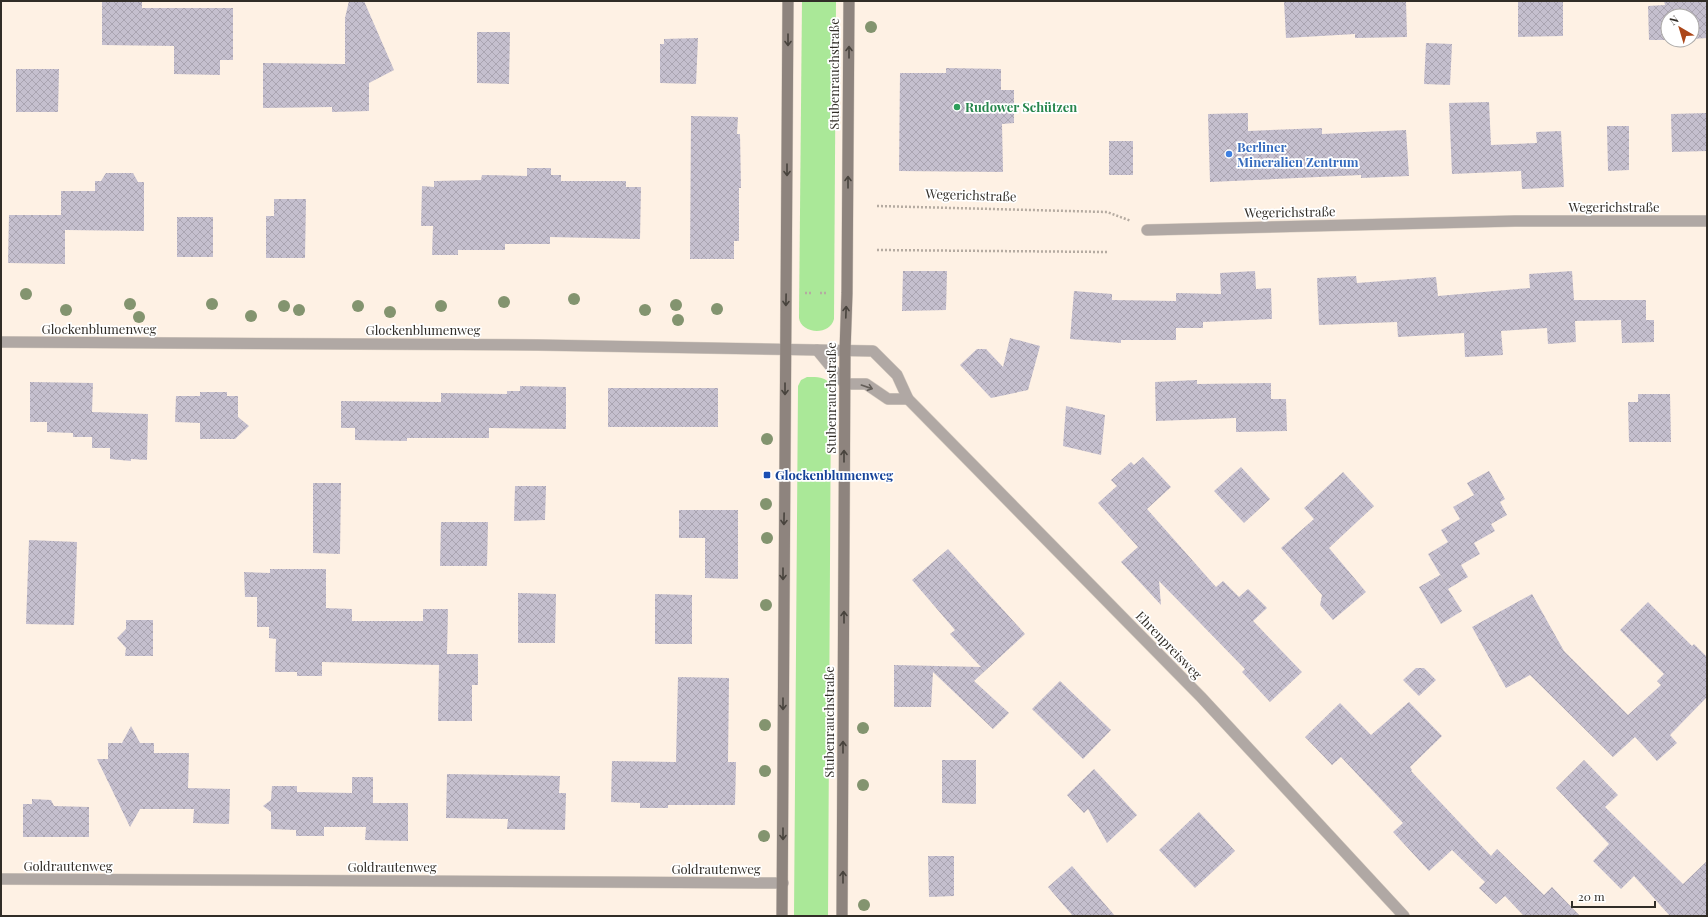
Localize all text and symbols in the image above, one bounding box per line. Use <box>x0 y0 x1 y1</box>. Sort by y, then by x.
north arrow <box>1660 8 1700 48</box>
text: N <box>1666 11 1681 28</box>
street label: Stubenrauchstraße <box>825 18 842 130</box>
one-way arrow <box>784 33 792 46</box>
one-way arrow <box>845 46 853 59</box>
place label: Rudower Schützen <box>965 98 1077 115</box>
marker: Rudower Schützen <box>952 102 962 112</box>
place label: Berliner Mineralien Zentrum <box>1237 138 1359 170</box>
marker: Berliner Mineralien Zentrum <box>1224 149 1234 159</box>
one-way arrow <box>783 163 791 176</box>
one-way arrow <box>844 176 852 189</box>
street label: Wegerichstraße <box>924 184 1017 205</box>
street label: Wegerichstraße <box>1567 198 1660 215</box>
street label: Wegerichstraße <box>1243 202 1336 221</box>
one-way arrow <box>782 293 790 306</box>
one-way arrow <box>843 306 850 319</box>
street label: Glockenblumenweg <box>42 320 157 337</box>
street label: Glockenblumenweg <box>366 321 481 338</box>
street label: Stubenrauchstraße <box>822 342 839 454</box>
one-way arrow <box>781 382 789 395</box>
one-way arrow <box>860 383 872 391</box>
one-way arrow <box>841 450 848 463</box>
place label: Glockenblumenweg <box>775 466 894 483</box>
marker: Glockenblumenweg <box>762 470 772 480</box>
one-way arrow <box>780 512 788 525</box>
one-way arrow <box>779 567 787 580</box>
street label: Ehrenpreisweg <box>1133 607 1206 682</box>
one-way arrow <box>840 611 848 624</box>
street label: Stubenrauchstraße <box>820 666 837 778</box>
one-way arrow <box>779 697 787 710</box>
one-way arrow <box>839 741 847 754</box>
one-way arrow <box>779 827 787 840</box>
street label: Goldrautenweg <box>23 857 113 874</box>
street label: Goldrautenweg <box>347 858 437 875</box>
street label: Goldrautenweg <box>671 860 761 877</box>
one-way arrow <box>839 871 847 884</box>
scale bar <box>1572 883 1655 909</box>
text: 20 m <box>1578 888 1605 904</box>

